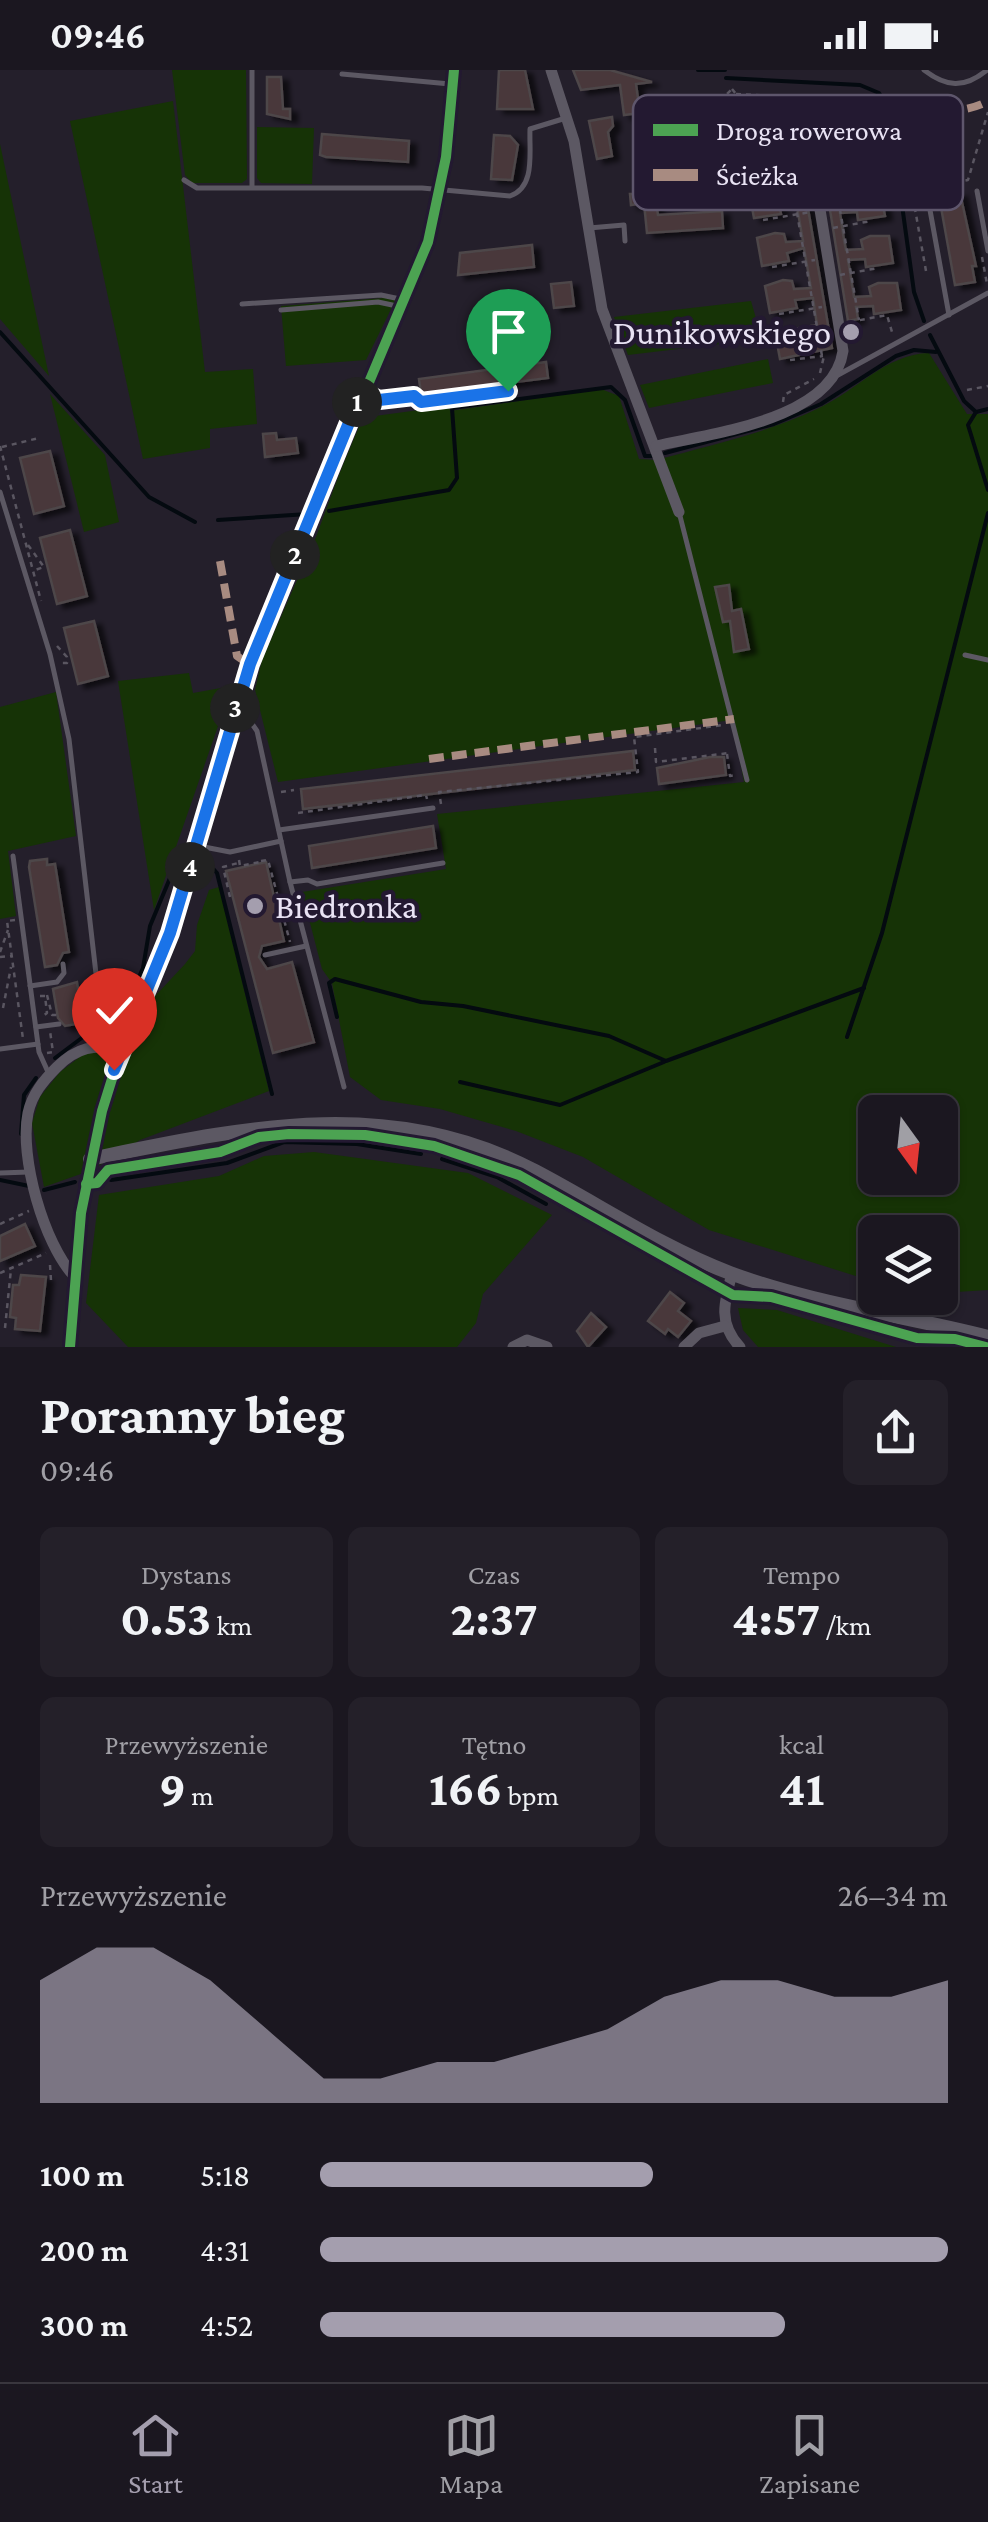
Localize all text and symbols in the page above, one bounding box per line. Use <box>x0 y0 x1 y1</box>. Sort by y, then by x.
text: 09:46 <box>50 14 146 56</box>
legend <box>633 95 963 210</box>
text: Droga rowerowa <box>716 115 902 146</box>
text: Ścieżka <box>716 160 798 191</box>
pin <box>466 289 551 392</box>
icon: arrive <box>481 304 536 359</box>
place label: Dunikowskiego <box>613 313 831 352</box>
marker: Dunikowskiego <box>840 321 862 343</box>
pin: 1 <box>332 377 382 427</box>
text: 1 <box>352 386 362 417</box>
pin: 2 <box>270 530 320 580</box>
text: 2 <box>288 539 302 570</box>
pin: 3 <box>210 683 260 733</box>
text: 3 <box>228 692 242 723</box>
pin: 4 <box>165 842 215 892</box>
text: 4 <box>182 851 198 882</box>
place label: Biedronka <box>275 887 418 926</box>
marker: Biedronka <box>244 895 266 917</box>
pin <box>72 968 157 1071</box>
icon: check <box>87 983 142 1038</box>
north arrow <box>858 1095 958 1195</box>
map controls <box>858 1095 958 1315</box>
button: layers <box>858 1215 958 1315</box>
button: share <box>843 1380 948 1485</box>
text: Poranny bieg <box>40 1384 345 1445</box>
text: 09:46 <box>40 1452 114 1488</box>
text: Dystans <box>141 1559 232 1590</box>
text: Czas <box>468 1559 520 1590</box>
text: Tempo <box>763 1559 840 1590</box>
text: 0.53 <box>120 1590 211 1646</box>
text: 2:37 <box>450 1590 538 1646</box>
text: 4:57 <box>732 1590 820 1646</box>
text: km <box>211 1610 252 1641</box>
text: /km <box>820 1610 871 1641</box>
text: Przewyższenie <box>105 1729 268 1760</box>
text: Tętno <box>462 1729 526 1760</box>
text: kcal <box>779 1729 824 1760</box>
text: 9 <box>159 1760 186 1816</box>
text: 166 <box>429 1760 502 1816</box>
text: 41 <box>779 1760 824 1816</box>
text: m <box>186 1780 214 1811</box>
text: bpm <box>502 1780 559 1811</box>
text: Przewyższenie <box>40 1877 227 1913</box>
text: 26–34 m <box>838 1877 948 1913</box>
text: 100 m <box>40 2157 124 2193</box>
text: 5:18 <box>200 2157 250 2193</box>
text: 200 m <box>40 2232 128 2268</box>
text: 4:31 <box>200 2232 249 2268</box>
text: 300 m <box>40 2307 128 2343</box>
text: 4:52 <box>200 2307 253 2343</box>
tab: Start <box>128 2408 183 2499</box>
tab: Mapa <box>439 2408 503 2499</box>
tab: Zapisane <box>759 2408 860 2499</box>

